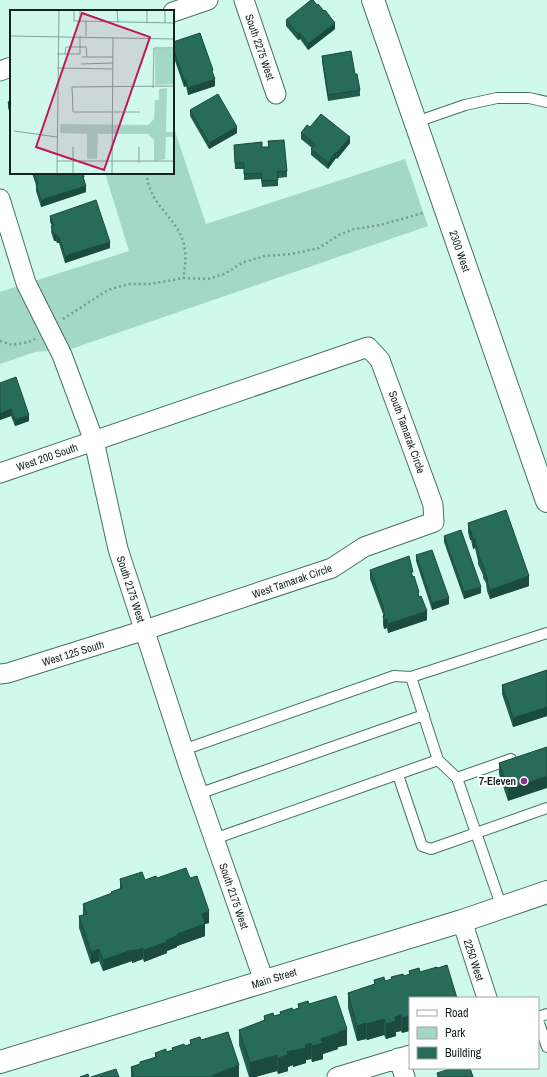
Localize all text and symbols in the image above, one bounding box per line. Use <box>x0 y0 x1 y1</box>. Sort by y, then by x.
inset map <box>10 10 174 174</box>
street label: South 2275 West <box>242 12 278 82</box>
street label: 2300 West <box>446 228 474 274</box>
street label: South Tamarak Circle <box>386 389 428 475</box>
street label: West 200 South <box>14 440 80 474</box>
street label: South 2175 West <box>114 554 148 624</box>
street label: West Tamarak Circle <box>250 561 334 601</box>
street label: West 125 South <box>40 637 106 669</box>
place label: 7-Eleven <box>479 774 516 788</box>
marker: 7-Eleven <box>519 776 529 786</box>
street label: South 2175 West <box>216 861 252 931</box>
street label: 2250 West <box>461 937 487 983</box>
street label: Main Street <box>250 964 299 992</box>
legend <box>409 997 539 1069</box>
text: Road <box>445 1005 469 1021</box>
text: Park <box>445 1025 465 1041</box>
text: Building <box>445 1045 482 1061</box>

